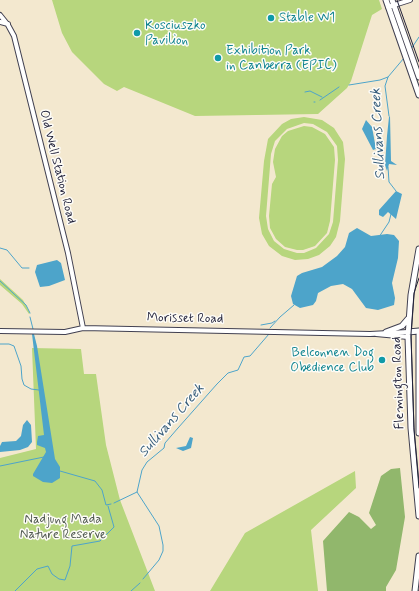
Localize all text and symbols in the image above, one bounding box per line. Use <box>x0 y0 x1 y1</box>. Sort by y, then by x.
place label: Stable W1 <box>279 10 335 26</box>
marker: Stable W1 <box>266 13 276 23</box>
place label: Kosciuszko Pavilion <box>145 18 205 49</box>
marker: Kosciuszko Pavilion <box>132 28 142 38</box>
place label: Exhibition Park in Canberra (EPIC) <box>226 43 337 74</box>
marker: Exhibition Park in Canberra (EPIC) <box>213 53 223 63</box>
water label: Sullivans Creek <box>368 88 390 180</box>
street label: Old Well Station Road <box>35 108 79 226</box>
street label: Morisset Road <box>147 311 223 327</box>
street label: Flemington Road <box>390 336 408 430</box>
place label: Belconnen Dog Obedience Club <box>290 345 374 376</box>
marker: Belconnen Dog Obedience Club <box>377 355 387 365</box>
water label: Sullivans Creek <box>136 381 208 461</box>
park label: Nadjung Mada Nature Reserve <box>20 512 106 543</box>

